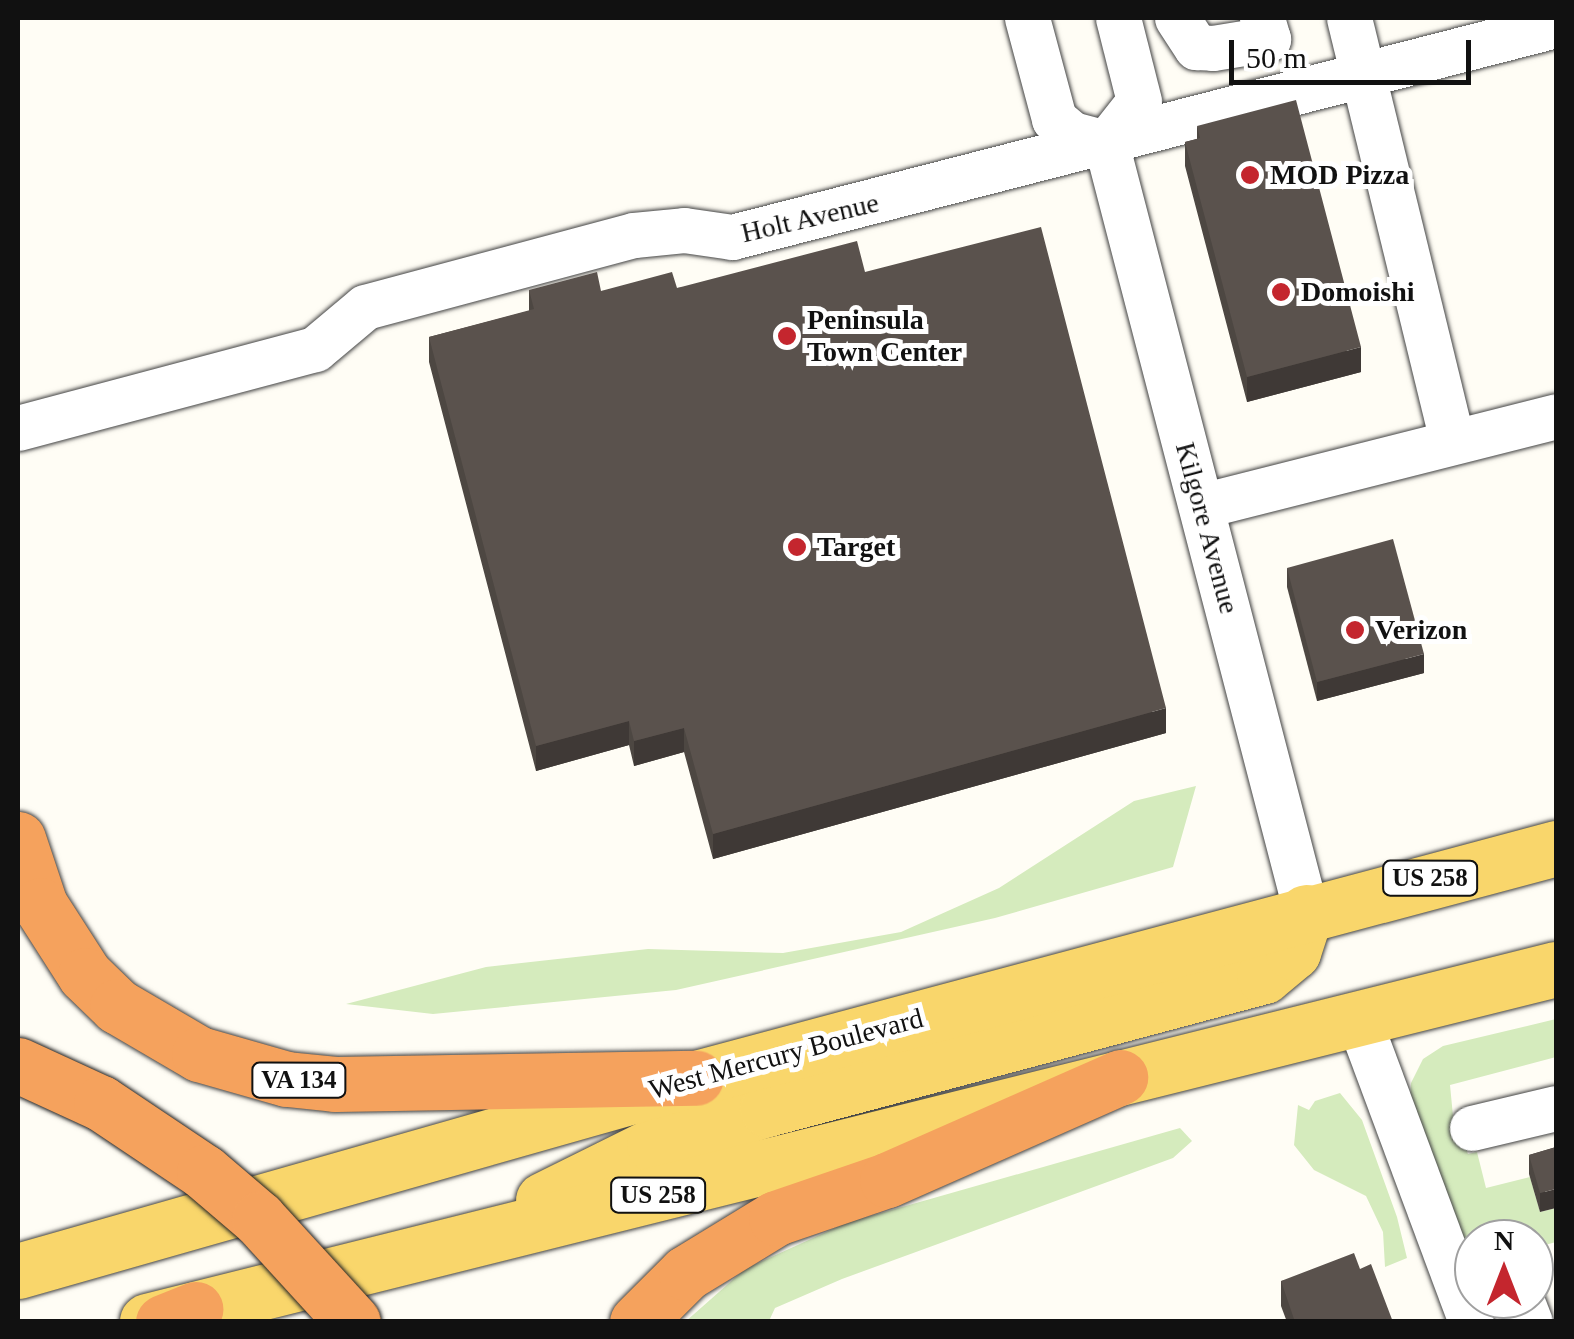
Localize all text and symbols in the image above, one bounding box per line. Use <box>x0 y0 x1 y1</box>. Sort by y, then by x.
scale bar <box>1234 20 1476 82</box>
text: 50 m <box>1246 41 1307 74</box>
place label: MOD Pizza <box>1270 158 1409 192</box>
marker: MOD Pizza <box>1239 164 1261 186</box>
street label: Holt Avenue <box>737 186 883 250</box>
place label: Domoishi <box>1301 275 1415 309</box>
marker: Domoishi <box>1270 281 1292 303</box>
place label: Peninsula Town Center <box>807 303 962 369</box>
marker: Peninsula Town Center <box>776 325 798 347</box>
street label: Kilgore Avenue <box>1168 438 1246 618</box>
place label: Target <box>817 530 895 564</box>
marker: Target <box>786 536 808 558</box>
place label: Verizon <box>1375 613 1467 647</box>
marker: Verizon <box>1344 619 1366 641</box>
road number: US 258 <box>1380 858 1480 898</box>
street label: West Mercury Boulevard <box>645 1001 927 1107</box>
road number: VA 134 <box>249 1060 349 1100</box>
road number: US 258 <box>608 1175 708 1215</box>
north arrow <box>1454 1219 1554 1319</box>
text: N <box>1494 1225 1514 1256</box>

